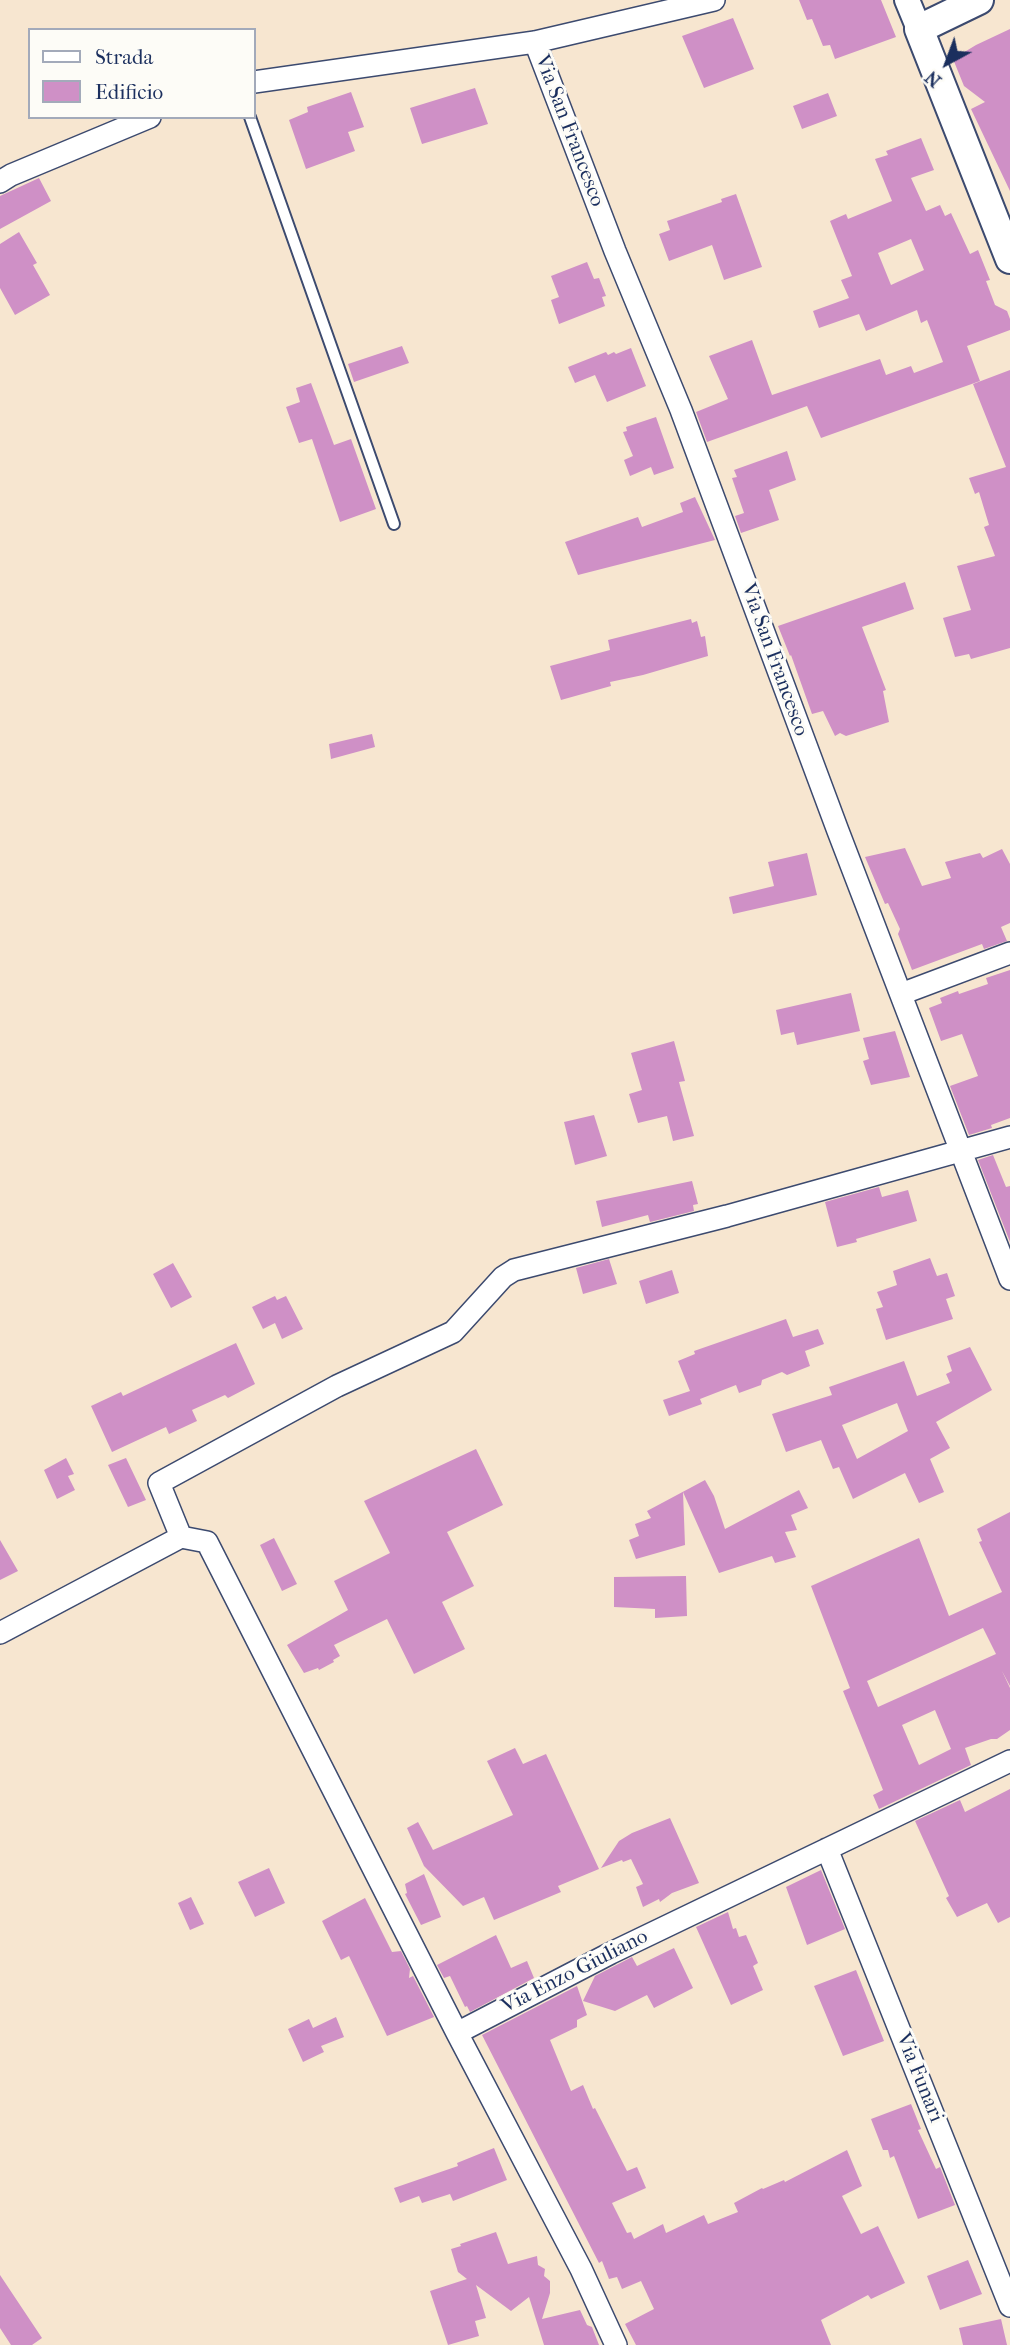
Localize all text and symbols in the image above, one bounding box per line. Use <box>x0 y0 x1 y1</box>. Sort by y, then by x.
legend <box>28 28 256 119</box>
north arrow <box>912 28 982 98</box>
text: Strada <box>95 45 153 69</box>
street label: Via San Francesco <box>528 52 610 210</box>
text: N <box>921 66 946 92</box>
text: Edificio <box>95 80 163 104</box>
street label: Via San Francesco <box>735 580 813 740</box>
street label: Via Enzo Giuliano <box>498 1924 652 2020</box>
street label: Via Funari <box>890 2030 948 2126</box>

